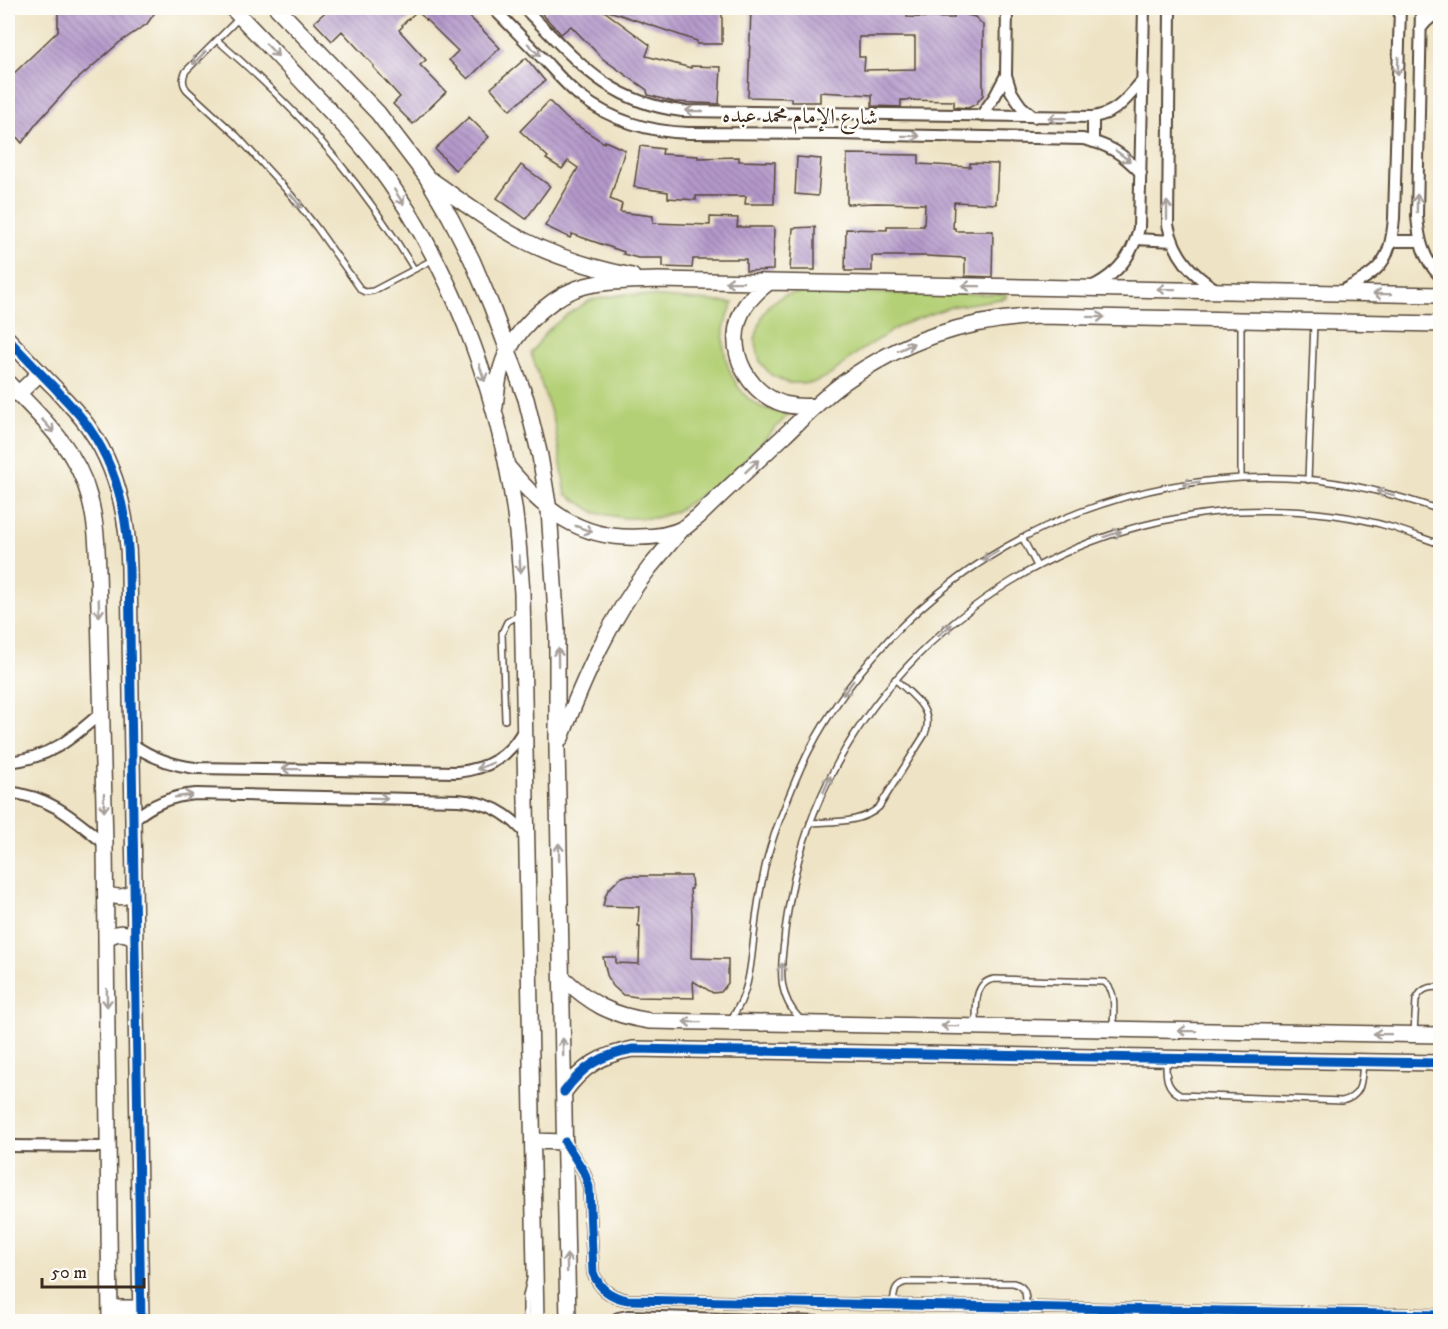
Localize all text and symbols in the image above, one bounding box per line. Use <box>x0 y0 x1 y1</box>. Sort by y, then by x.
one-way arrow <box>265 42 279 57</box>
one-way arrow <box>526 42 541 57</box>
one-way arrow <box>191 51 206 65</box>
one-way arrow <box>1392 55 1404 75</box>
street label: شارع الإمام محمد عبده <box>722 102 878 136</box>
one-way arrow <box>684 106 704 117</box>
one-way arrow <box>1047 112 1067 123</box>
one-way arrow <box>901 130 921 142</box>
one-way arrow <box>1115 150 1131 163</box>
one-way arrow <box>393 188 405 205</box>
one-way arrow <box>289 193 302 209</box>
one-way arrow <box>1411 194 1423 214</box>
one-way arrow <box>1161 200 1173 220</box>
one-way arrow <box>725 276 745 288</box>
one-way arrow <box>962 280 982 292</box>
one-way arrow <box>1157 284 1177 295</box>
one-way arrow <box>1373 288 1393 299</box>
one-way arrow <box>1085 312 1105 323</box>
one-way arrow <box>896 340 914 352</box>
one-way arrow <box>477 363 488 382</box>
one-way arrow <box>41 418 55 433</box>
one-way arrow <box>745 458 760 473</box>
one-way arrow <box>1182 477 1202 488</box>
one-way arrow <box>1375 487 1394 499</box>
one-way arrow <box>574 524 593 535</box>
one-way arrow <box>1103 528 1122 539</box>
one-way arrow <box>982 550 999 562</box>
one-way arrow <box>515 553 526 573</box>
one-way arrow <box>94 597 105 617</box>
one-way arrow <box>937 623 953 636</box>
one-way arrow <box>552 648 564 668</box>
one-way arrow <box>842 680 855 696</box>
one-way arrow <box>476 761 494 772</box>
one-way arrow <box>281 763 301 775</box>
one-way arrow <box>822 775 834 793</box>
one-way arrow <box>174 790 194 801</box>
one-way arrow <box>98 792 110 812</box>
one-way arrow <box>369 793 389 804</box>
one-way arrow <box>554 843 565 863</box>
one-way arrow <box>776 962 788 982</box>
one-way arrow <box>101 987 113 1007</box>
one-way arrow <box>683 1016 703 1027</box>
one-way arrow <box>941 1020 961 1032</box>
one-way arrow <box>1178 1025 1198 1036</box>
one-way arrow <box>1373 1028 1393 1040</box>
one-way arrow <box>557 1038 569 1058</box>
scale bar <box>42 1251 144 1289</box>
one-way arrow <box>561 1254 573 1274</box>
text: 50 m <box>51 1262 87 1284</box>

